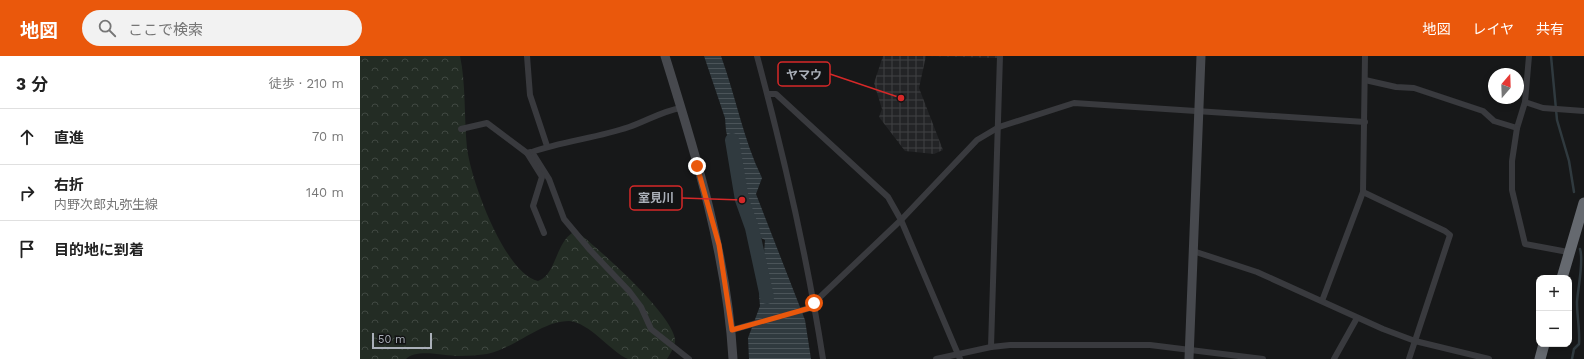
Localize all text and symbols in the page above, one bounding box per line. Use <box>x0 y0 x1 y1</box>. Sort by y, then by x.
search box <box>82 10 362 46</box>
icon: search <box>96 17 118 39</box>
text: 地図 <box>20 19 58 42</box>
text: ここで検索 <box>128 21 203 39</box>
text: 地図 <box>1422 21 1450 37</box>
text: レイヤ <box>1472 21 1514 37</box>
text: 共有 <box>1536 21 1564 37</box>
callout: ヤマウ <box>778 62 830 86</box>
text: ヤマウ <box>786 68 822 82</box>
north arrow <box>1488 68 1524 104</box>
text: 3 分 <box>16 74 48 94</box>
text: 徒歩 · 210 m <box>269 76 344 91</box>
icon: ahead <box>16 126 38 148</box>
text: 直進 <box>54 129 84 147</box>
text: 70 m <box>312 129 344 144</box>
route end <box>688 157 706 175</box>
text: 右折 <box>54 176 84 194</box>
icon: right <box>16 182 38 204</box>
text: 140 m <box>306 185 344 200</box>
callout: 室見川 <box>630 186 682 210</box>
text: 室見川 <box>638 191 674 205</box>
text: 内野次郎丸弥生線 <box>54 197 158 212</box>
icon: arrive <box>16 238 38 260</box>
text: 目的地に到着 <box>54 241 144 259</box>
map controls <box>1536 275 1572 347</box>
button: + <box>1536 275 1572 311</box>
route start <box>805 294 823 312</box>
button: − <box>1536 311 1572 347</box>
scale bar <box>372 331 432 350</box>
text: 50 m <box>378 333 405 346</box>

